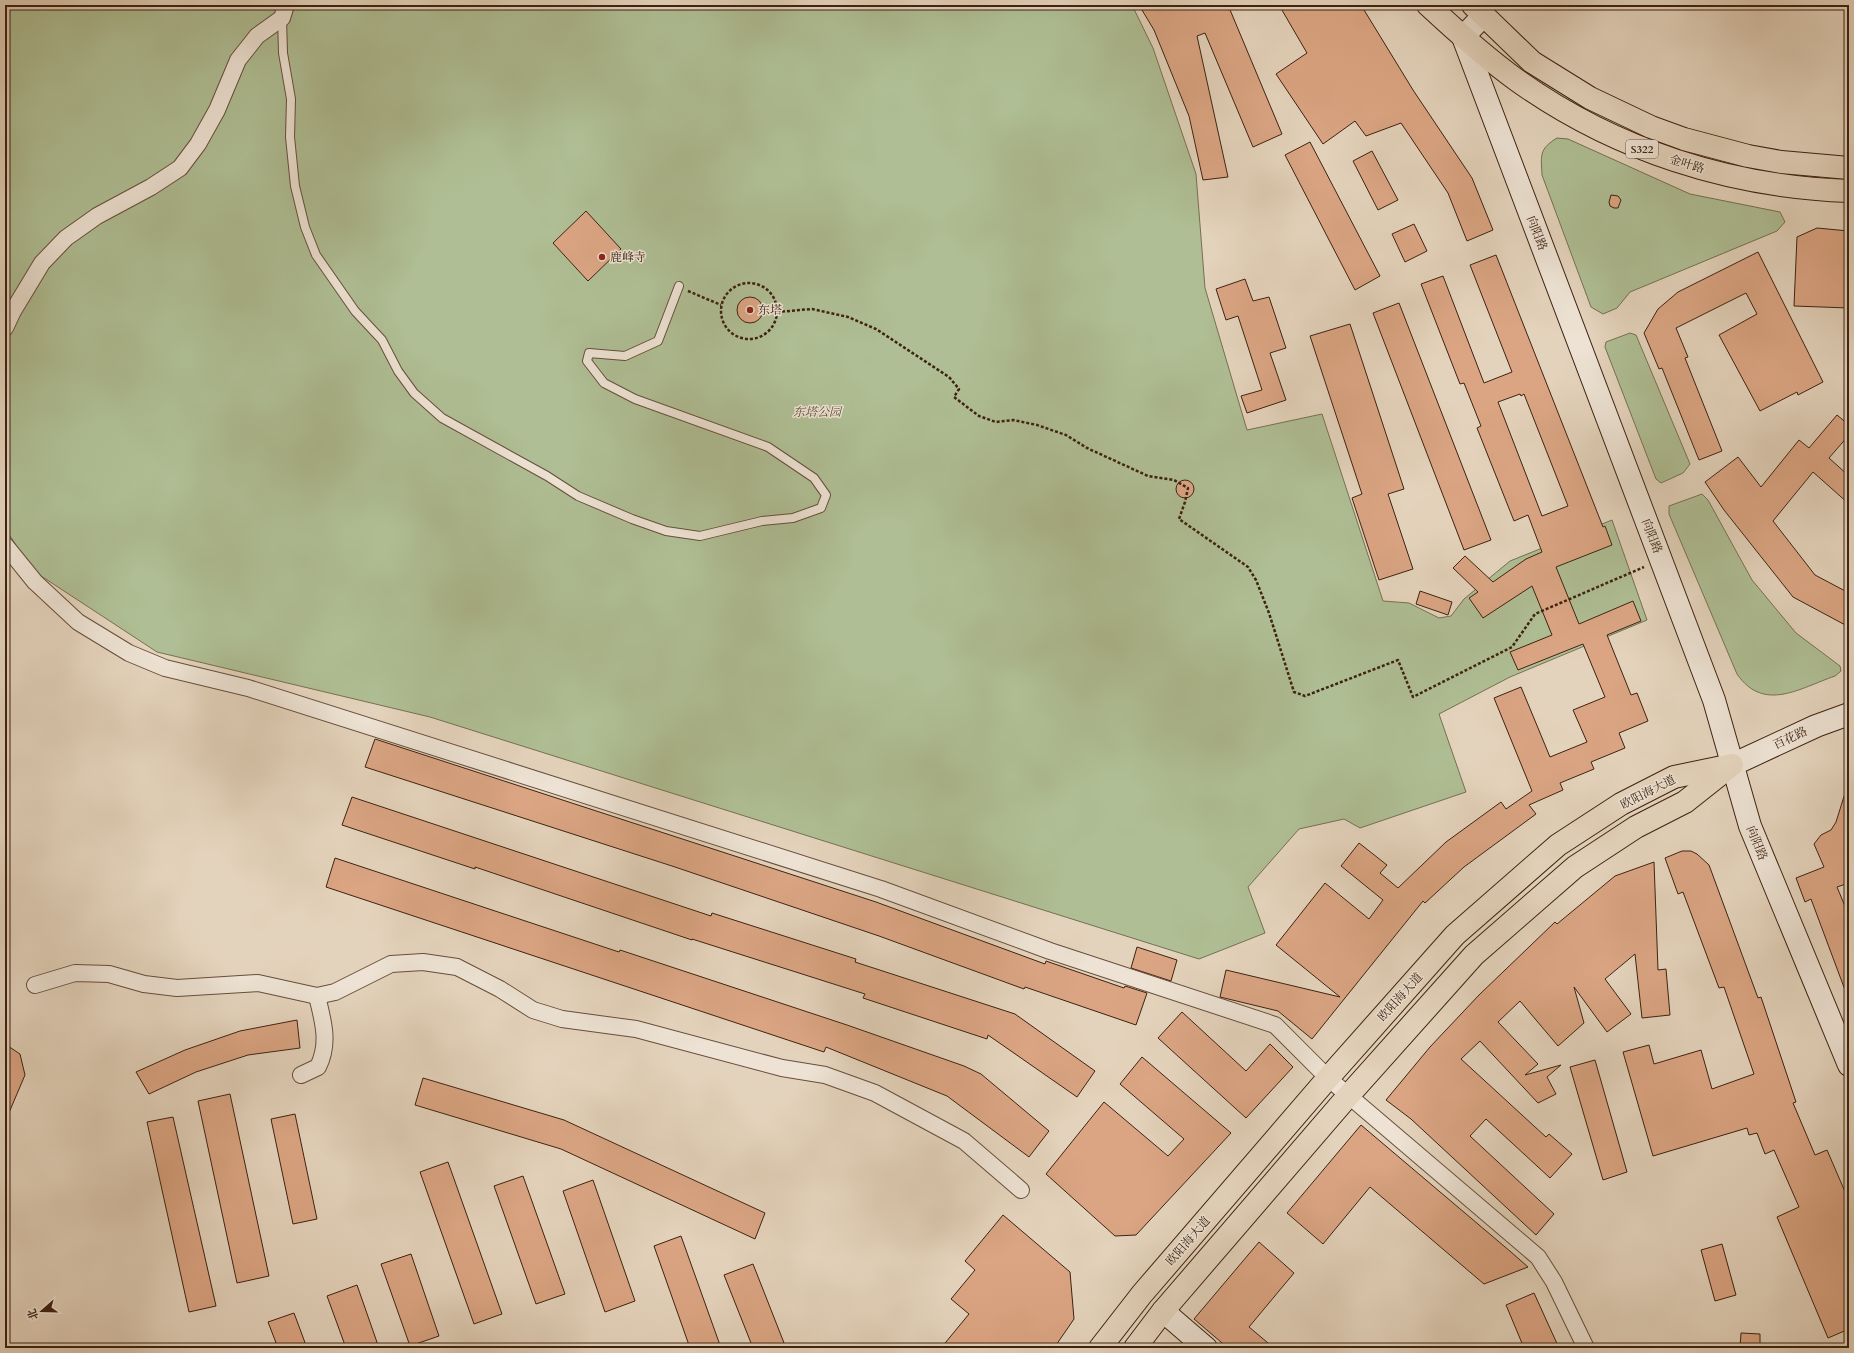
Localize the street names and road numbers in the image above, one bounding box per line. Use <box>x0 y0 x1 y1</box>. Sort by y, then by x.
road number: S322 <box>1626 140 1658 158</box>
street label: 金叶路 <box>1667 151 1707 177</box>
street label: 向阳路 <box>1523 213 1551 253</box>
street label: 向阳路 <box>1638 516 1666 556</box>
street label: 百花路 <box>1770 723 1810 753</box>
street label: 欧阳海大道 <box>1618 771 1678 813</box>
street label: 向阳路 <box>1743 823 1771 863</box>
street label: 欧阳海大道 <box>1374 969 1426 1025</box>
street label: 欧阳海大道 <box>1162 1213 1214 1269</box>

